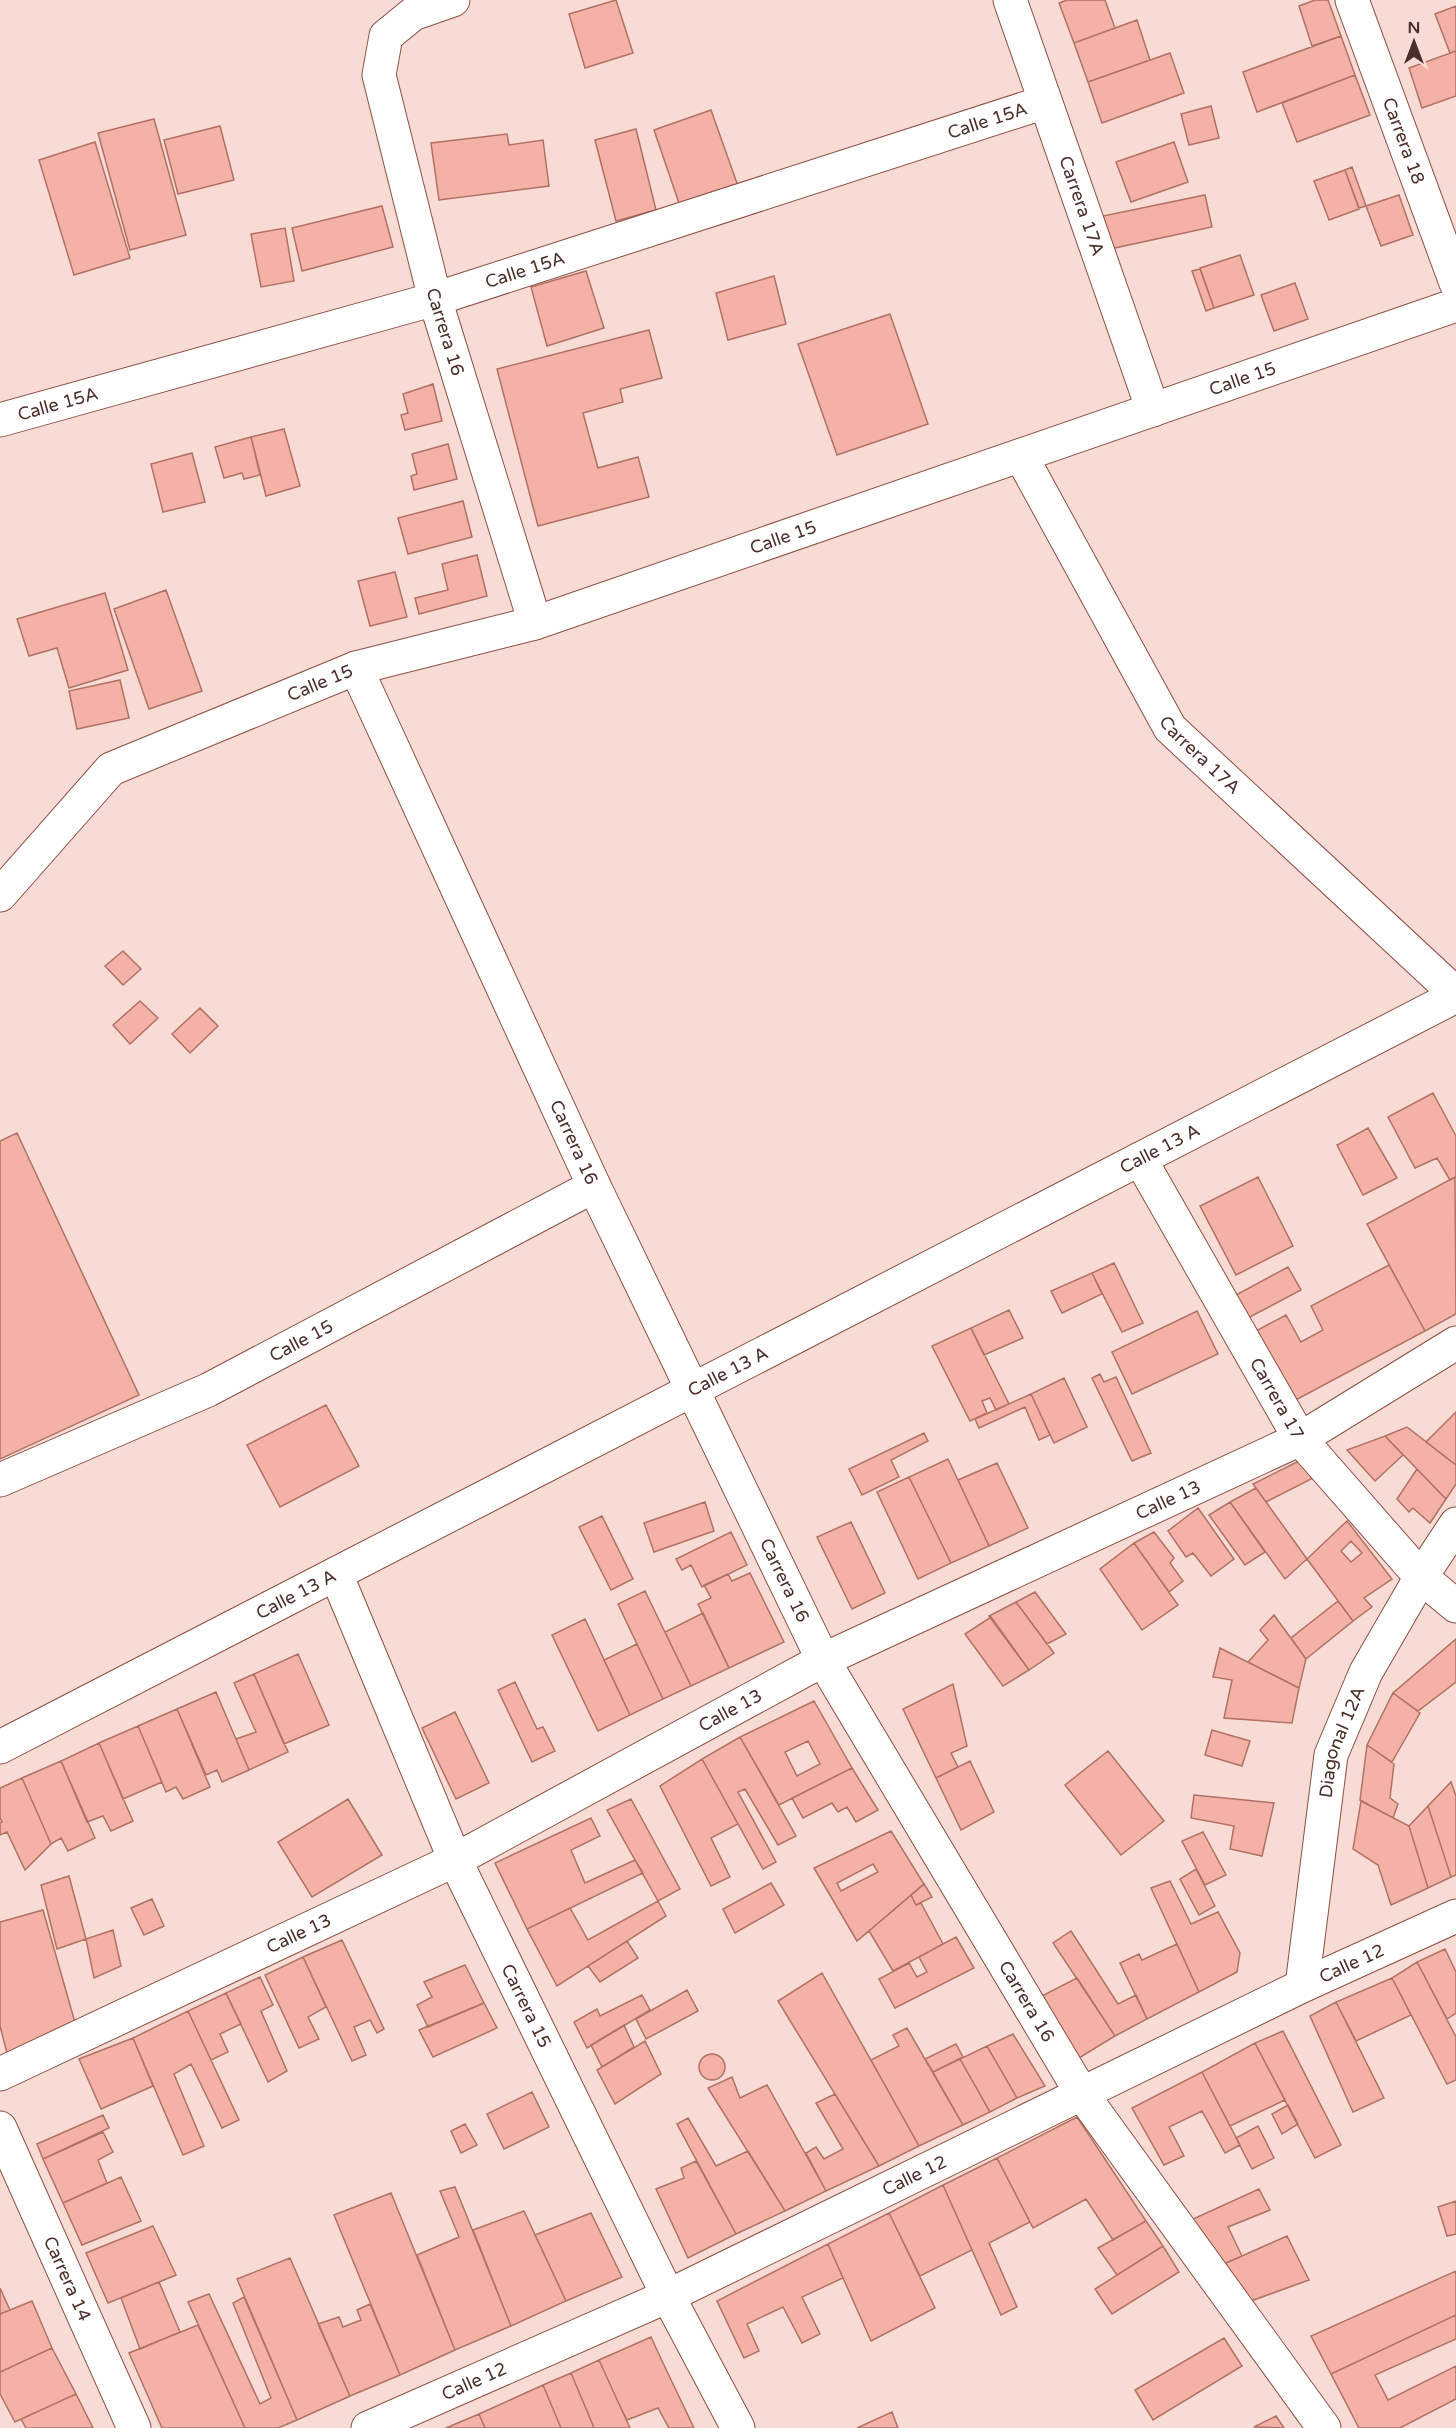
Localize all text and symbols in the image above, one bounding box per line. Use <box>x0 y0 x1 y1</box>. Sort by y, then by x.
north arrow <box>1384 12 1444 72</box>
text: N <box>1408 18 1420 38</box>
street label: Carrera 18 <box>1378 94 1430 187</box>
street label: Calle 15A <box>945 97 1030 144</box>
street label: Carrera 17A <box>1054 153 1109 259</box>
street label: Calle 15A <box>482 247 568 293</box>
street label: Carrera 16 <box>422 286 469 378</box>
street label: Calle 15 <box>1206 357 1279 400</box>
street label: Calle 15A <box>15 382 101 426</box>
street label: Calle 15 <box>747 516 819 559</box>
street label: Calle 15 <box>284 659 356 706</box>
street label: Carrera 17A <box>1154 712 1245 799</box>
street label: Carrera 16 <box>545 1097 603 1188</box>
street label: Calle 13 A <box>1116 1119 1204 1179</box>
street label: Calle 15 <box>265 1315 337 1367</box>
street label: Calle 13 A <box>684 1342 772 1401</box>
street label: Carrera 17 <box>1245 1354 1309 1443</box>
street label: Calle 13 <box>1132 1476 1204 1525</box>
street label: Carrera 16 <box>755 1535 814 1626</box>
street label: Calle 13 A <box>252 1565 340 1624</box>
street label: Diagonal 12A <box>1315 1683 1370 1799</box>
street label: Calle 13 <box>695 1684 766 1737</box>
street label: Calle 13 <box>263 1909 335 1958</box>
street label: Calle 12 <box>1316 1939 1388 1988</box>
street label: Carrera 16 <box>994 1957 1059 2046</box>
street label: Carrera 15 <box>496 1960 556 2051</box>
street label: Calle 12 <box>878 2150 950 2201</box>
street label: Carrera 14 <box>39 2233 96 2325</box>
street label: Calle 12 <box>438 2357 510 2405</box>

